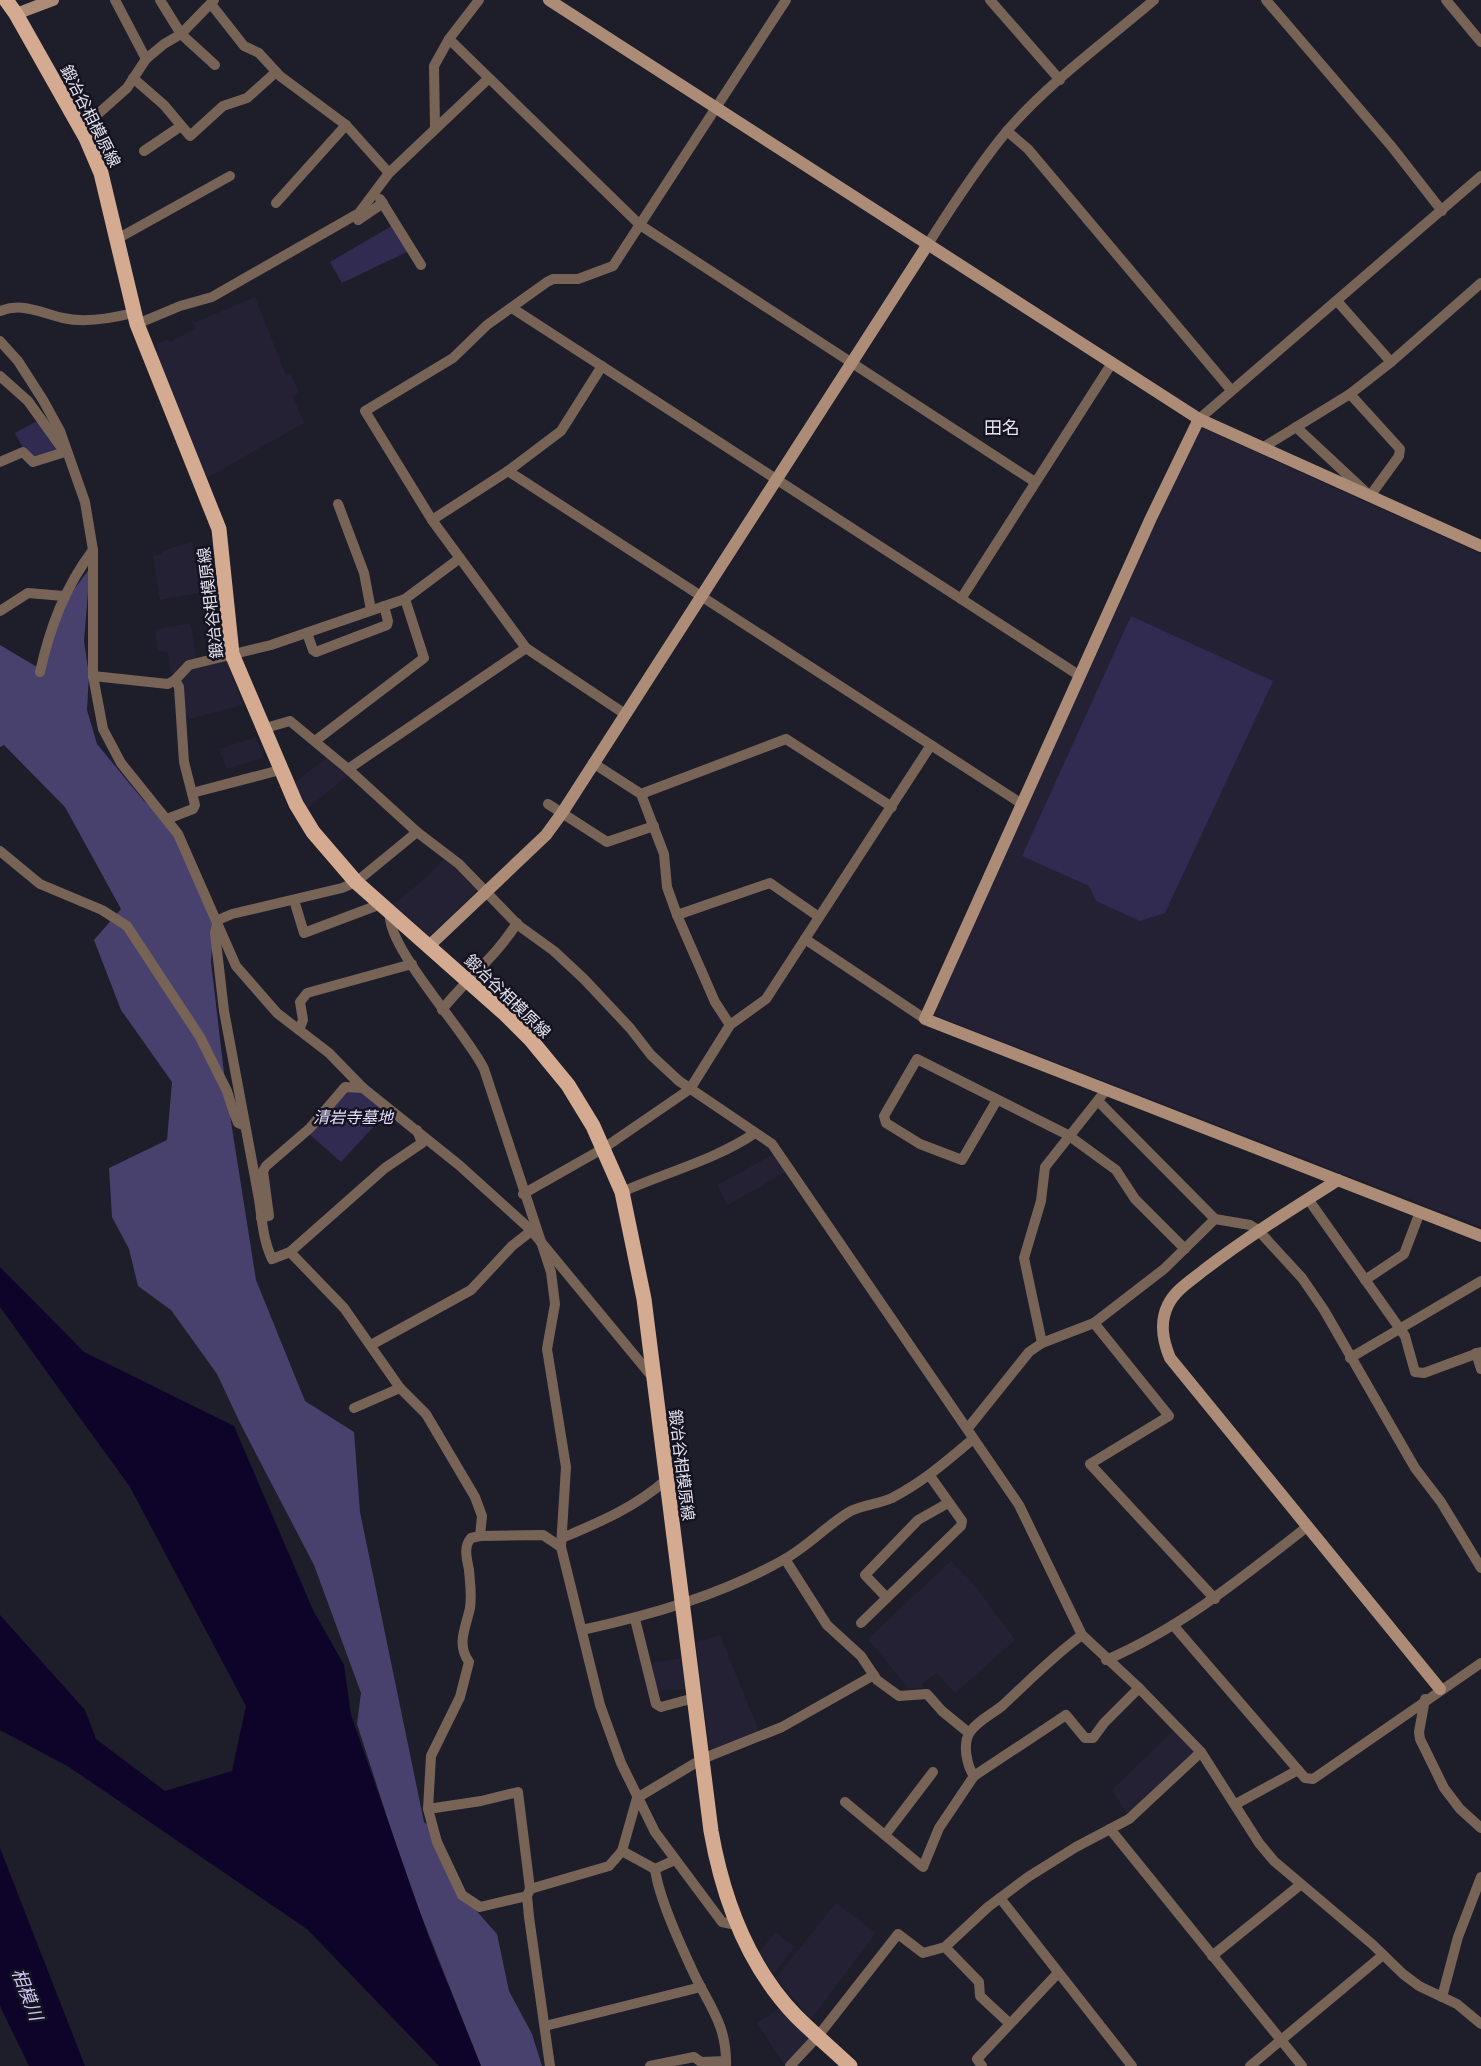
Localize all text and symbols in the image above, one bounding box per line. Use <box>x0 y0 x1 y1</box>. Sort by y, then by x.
street label: 鍛冶谷相模原線 <box>56 61 126 171</box>
district label: 田名 <box>984 415 1020 439</box>
street label: 鍛冶谷相模原線 <box>192 546 228 660</box>
street label: 鍛冶谷相模原線 <box>460 949 556 1043</box>
park label: 清岩寺墓地 <box>313 1106 395 1128</box>
street label: 鍛冶谷相模原線 <box>664 1408 700 1522</box>
water label: 相模川 <box>7 1964 50 2025</box>

